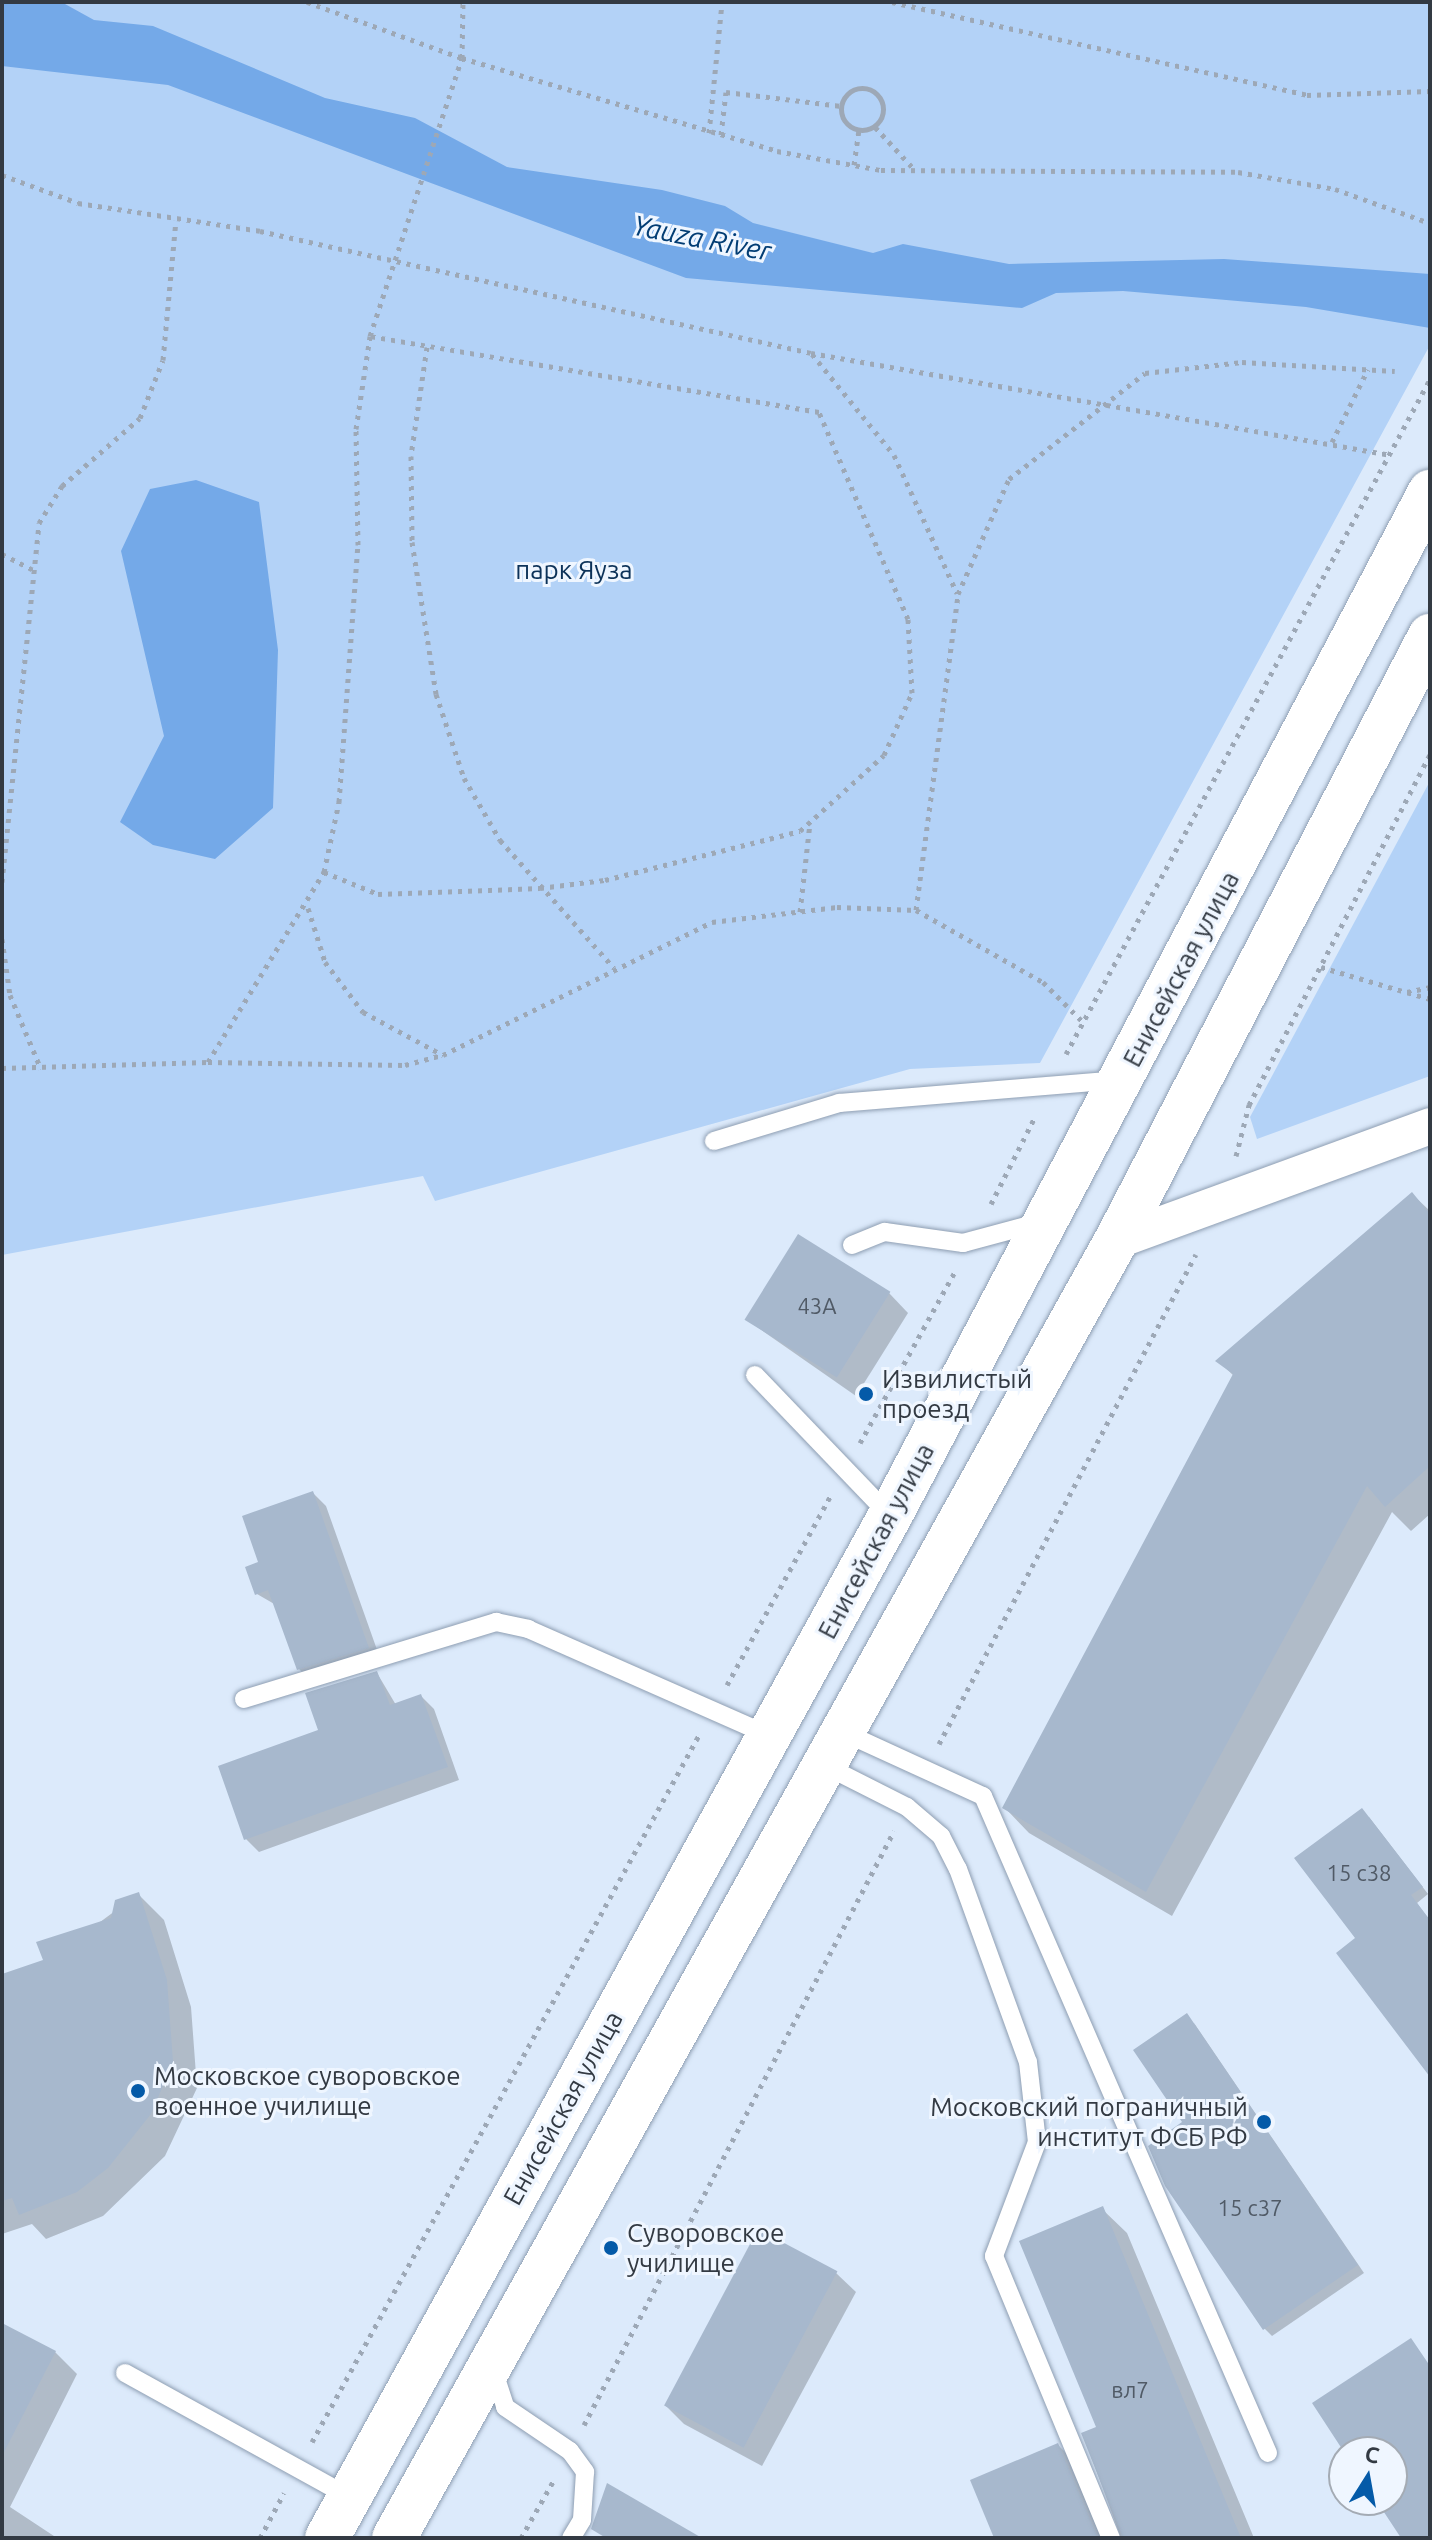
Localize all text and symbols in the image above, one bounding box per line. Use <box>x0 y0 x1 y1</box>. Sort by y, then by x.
water label: Yauza River <box>630 208 774 268</box>
park label: парк Яуза <box>515 554 633 586</box>
street label: Енисейская улица <box>1116 866 1246 1072</box>
house number: 43А <box>797 1293 837 1319</box>
place label: Извилистый проезд <box>882 1363 1032 1424</box>
marker: Извилистый проезд <box>857 1385 875 1403</box>
street label: Енисейская улица <box>811 1438 941 1644</box>
house number: 15 с38 <box>1327 1860 1391 1886</box>
street label: Енисейская улица <box>497 2006 629 2210</box>
place label: Московское суворовское военное училище <box>154 2060 461 2122</box>
marker: Московское суворовское военное училище <box>129 2082 147 2100</box>
place label: Московский пограничный институт ФСБ РФ <box>930 2091 1248 2152</box>
marker: Московский пограничный институт ФСБ РФ <box>1255 2113 1273 2131</box>
house number: 15 с37 <box>1218 2195 1282 2221</box>
place label: Суворовское училище <box>627 2217 784 2278</box>
marker: Суворовское училище <box>602 2239 620 2257</box>
house number: вл7 <box>1111 2377 1149 2403</box>
north arrow <box>1328 2436 1408 2516</box>
text: С <box>1363 2440 1382 2468</box>

